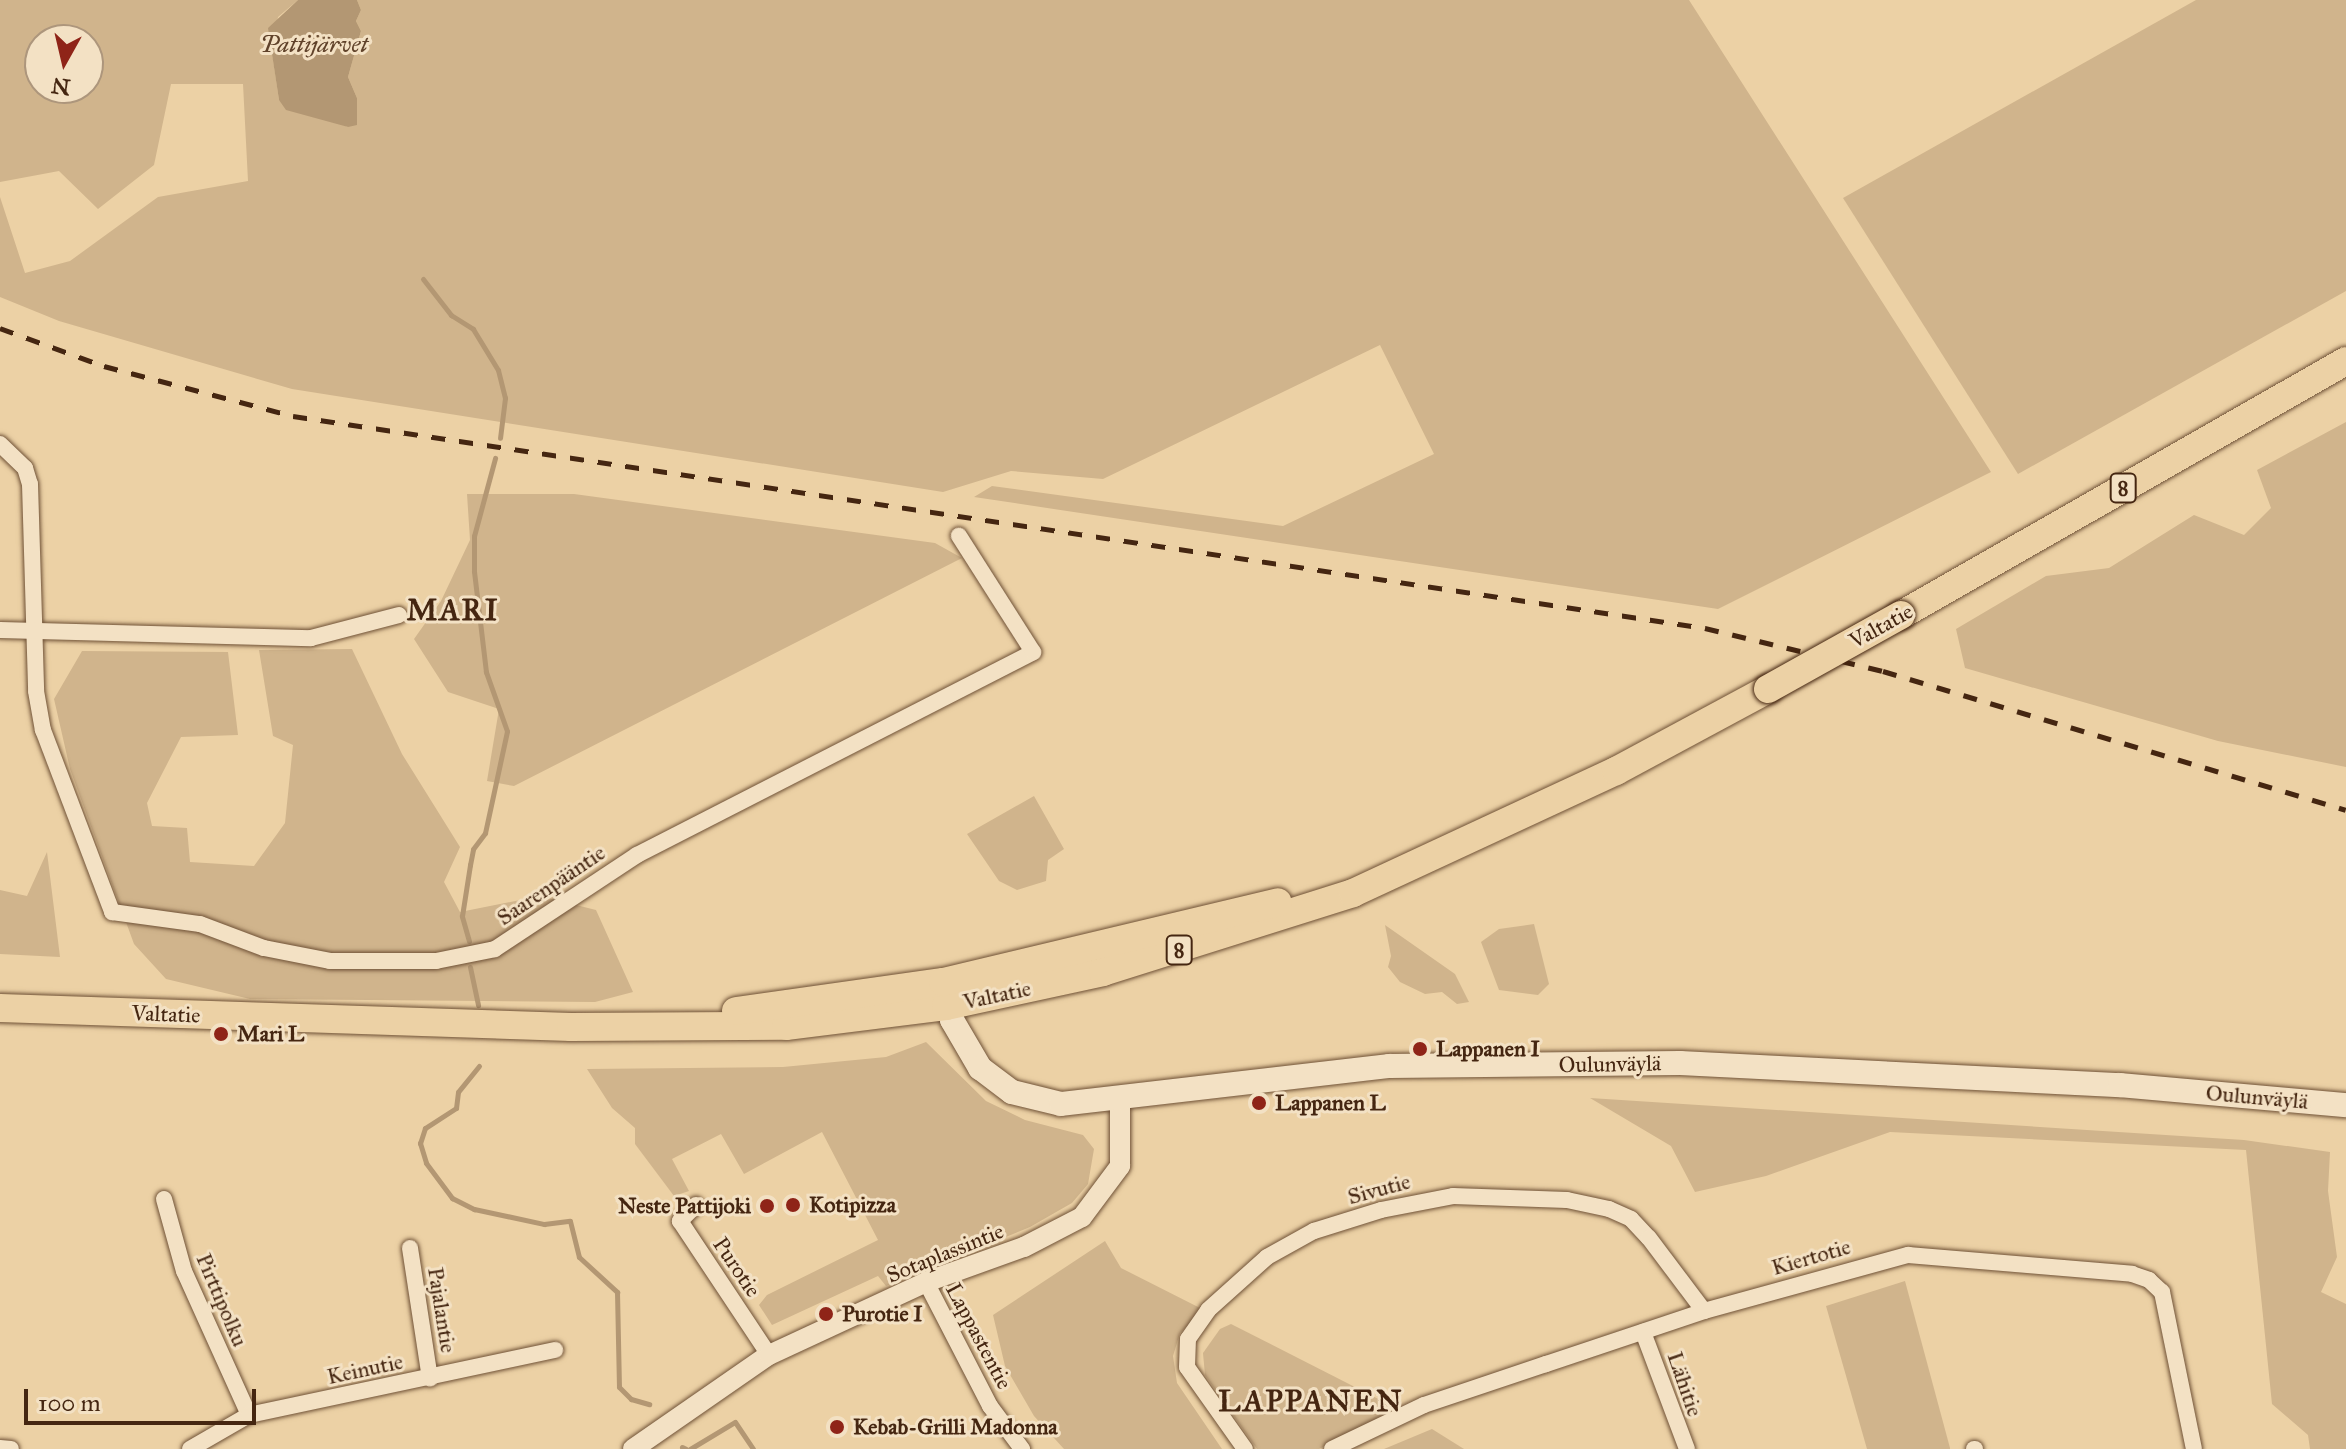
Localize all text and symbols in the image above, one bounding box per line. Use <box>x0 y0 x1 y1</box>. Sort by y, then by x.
north arrow <box>24 24 104 104</box>
water label: Pattijärvet <box>260 31 368 59</box>
text: N <box>50 72 72 101</box>
road number: 8 <box>2109 472 2137 504</box>
district label: MARI <box>406 592 500 628</box>
street label: Valtatie <box>1845 598 1917 654</box>
street label: Saarenpääntie <box>492 839 610 931</box>
road number: 8 <box>1165 934 1193 966</box>
street label: Valtatie <box>961 975 1033 1015</box>
street label: Valtatie <box>131 1000 201 1028</box>
place label: Mari L <box>237 1021 304 1047</box>
marker: Mari L <box>212 1025 230 1043</box>
place label: Lappanen I <box>1436 1036 1540 1062</box>
marker: Lappanen I <box>1411 1040 1429 1058</box>
street label: Oulunväylä <box>1558 1050 1662 1078</box>
street label: Oulunväylä <box>2205 1079 2309 1115</box>
place label: Lappanen L <box>1275 1090 1386 1116</box>
marker: Lappanen L <box>1250 1094 1268 1112</box>
street label: Sivutie <box>1345 1168 1413 1210</box>
place label: Kotipizza <box>809 1192 896 1218</box>
place label: Neste Pattijoki <box>618 1193 751 1219</box>
marker: Kotipizza <box>784 1196 802 1214</box>
marker: Neste Pattijoki <box>758 1197 776 1215</box>
street label: Sotaplassintie <box>883 1218 1007 1288</box>
street label: Purotie <box>707 1232 767 1302</box>
street label: Kiertotie <box>1768 1233 1854 1281</box>
street label: Pirttipolku <box>191 1249 253 1351</box>
street label: Pajalantie <box>422 1265 462 1355</box>
street label: Lappastentie <box>940 1278 1018 1394</box>
place label: Purotie I <box>842 1301 923 1327</box>
marker: Purotie I <box>817 1305 835 1323</box>
street label: Keinutie <box>325 1348 405 1390</box>
street label: Lähitie <box>1662 1348 1708 1420</box>
scale bar <box>28 1373 260 1423</box>
district label: LAPPANEN <box>1218 1383 1404 1419</box>
text: 100 m <box>38 1388 101 1418</box>
place label: Kebab-Grilli Madonna <box>853 1414 1058 1440</box>
marker: Kebab-Grilli Madonna <box>828 1418 846 1436</box>

